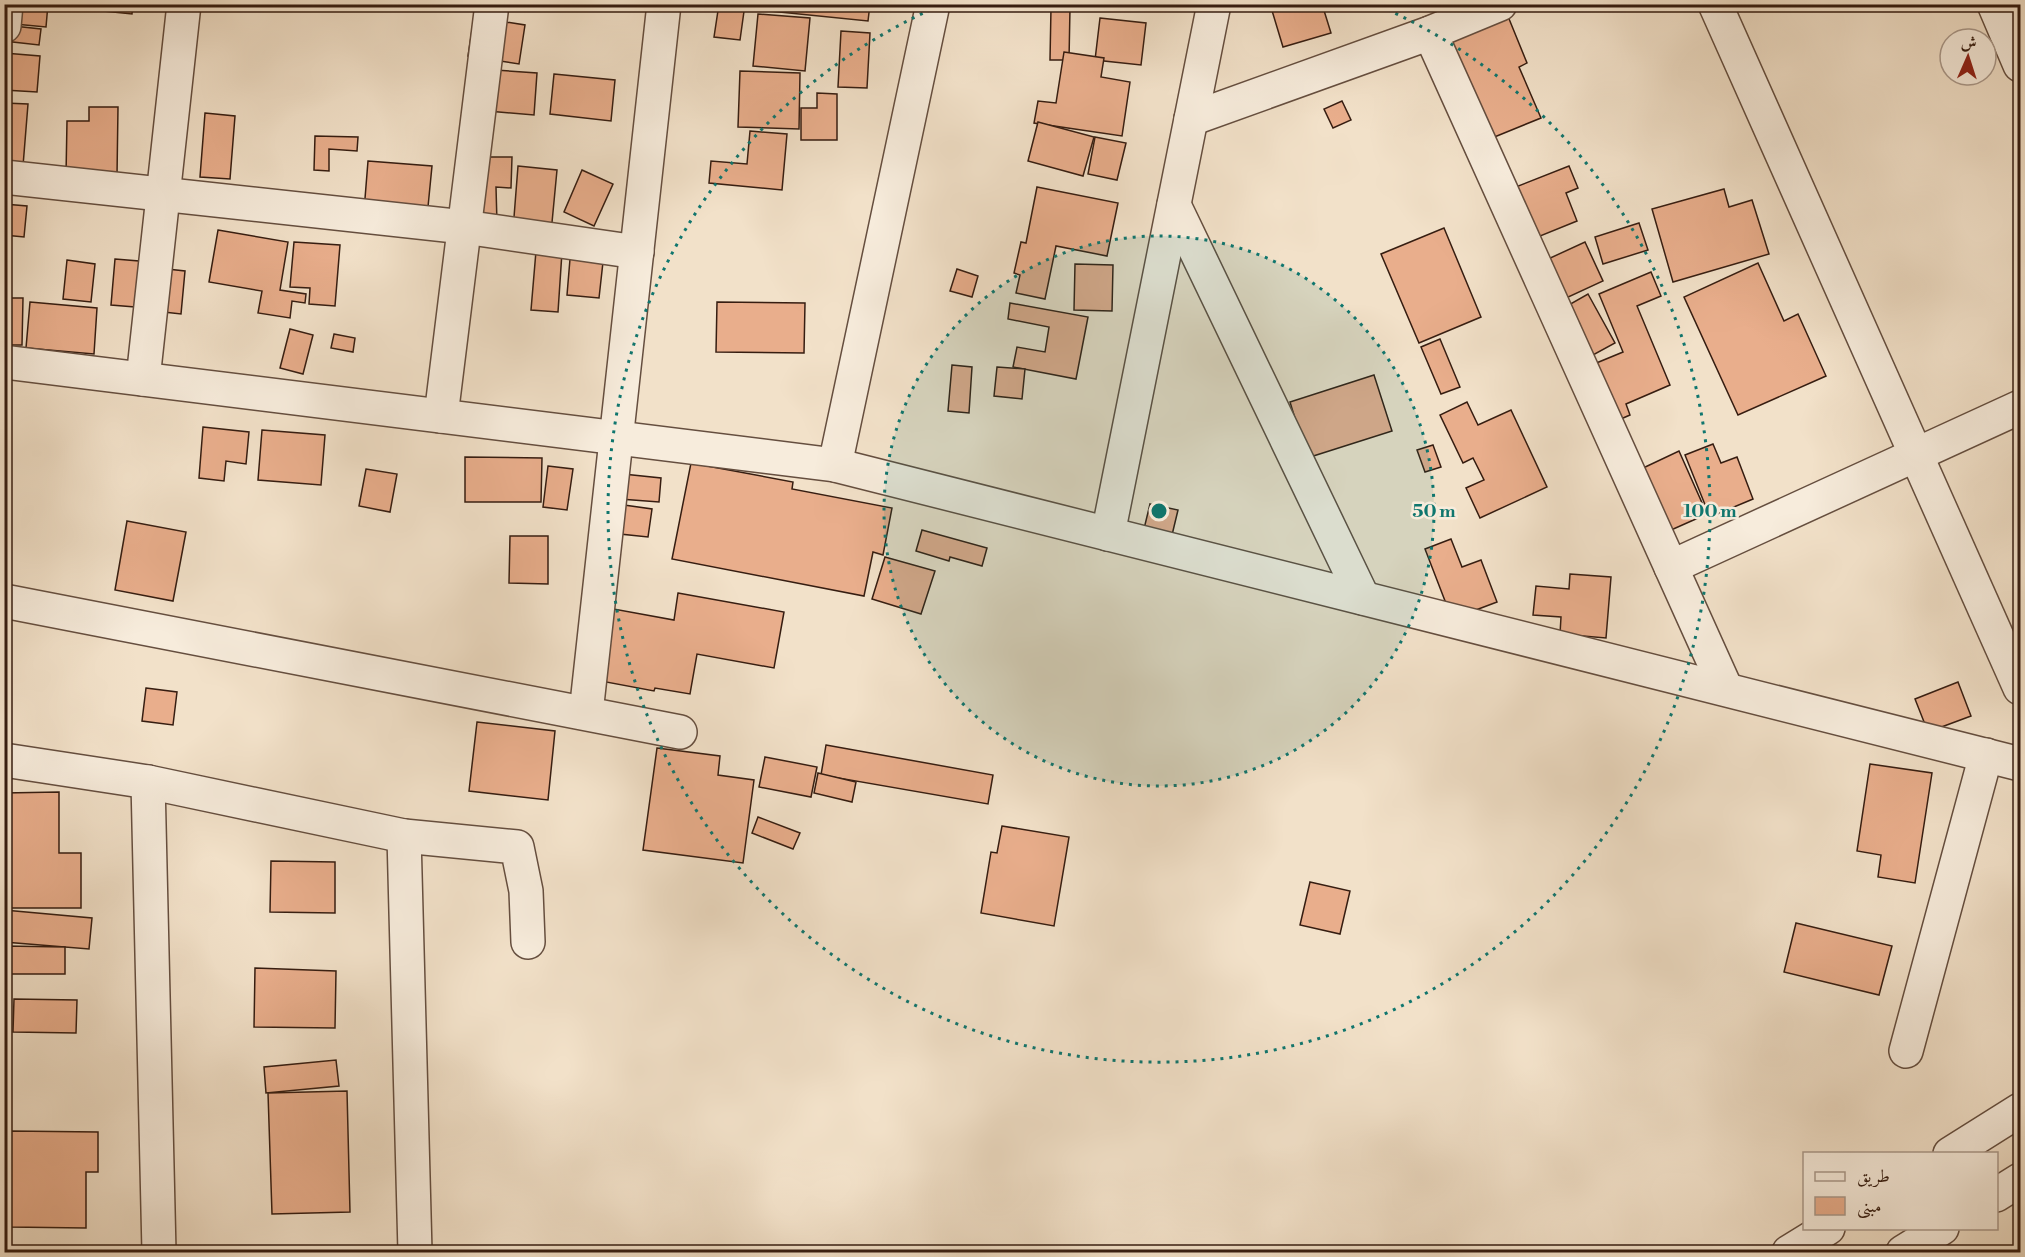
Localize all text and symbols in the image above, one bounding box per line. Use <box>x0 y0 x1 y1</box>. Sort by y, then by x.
north arrow <box>1938 27 1998 87</box>
text: ش <box>1960 33 1977 53</box>
text: 50 m <box>1412 500 1456 523</box>
text: 100 m <box>1683 500 1737 523</box>
centre of rings <box>1149 501 1169 521</box>
legend <box>1803 1152 1998 1230</box>
text: طريق <box>1857 1165 1890 1188</box>
text: مبنى <box>1857 1195 1882 1219</box>

